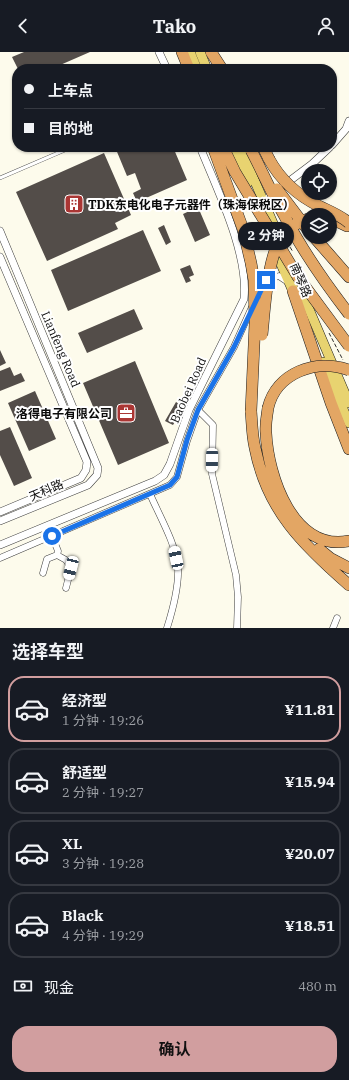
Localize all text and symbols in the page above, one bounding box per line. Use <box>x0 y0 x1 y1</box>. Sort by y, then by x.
icon: back <box>12 15 34 37</box>
text: Tako <box>153 15 196 38</box>
icon: person <box>315 15 337 37</box>
text: 上车点 <box>48 81 93 100</box>
text: 目的地 <box>48 119 93 138</box>
map controls <box>301 164 337 244</box>
button: locate <box>301 164 337 200</box>
building icon: TDK东电化电子元器件（珠海保税区） <box>63 193 85 215</box>
place label: TDK东电化电子元器件（珠海保税区） <box>88 197 295 212</box>
button: layers <box>301 208 337 244</box>
callout: 2 分钟 <box>238 222 294 250</box>
text: 2 分钟 <box>248 227 284 244</box>
street label: 南琴路 <box>287 260 315 300</box>
route end <box>257 271 275 289</box>
street label: Lianfeng Road <box>38 309 84 389</box>
street label: Baobei Road <box>167 355 209 425</box>
office icon: 洛得电子有限公司 <box>115 402 137 424</box>
place label: 洛得电子有限公司 <box>16 406 112 421</box>
car <box>206 448 218 472</box>
street label: 天科路 <box>26 476 66 504</box>
route start <box>43 527 61 545</box>
car <box>168 545 184 571</box>
car <box>62 555 80 581</box>
text: 选择车型 <box>12 640 84 663</box>
icon: car <box>14 691 50 727</box>
text: 经济型 <box>62 691 107 710</box>
text: ¥11.81 <box>285 700 335 719</box>
text: 1 分钟 · 19:26 <box>62 712 144 729</box>
icon: car <box>14 763 50 799</box>
text: 舒适型 <box>62 763 107 782</box>
text: ¥15.94 <box>285 772 335 791</box>
text: 2 分钟 · 19:27 <box>62 784 144 801</box>
text: XL <box>62 834 82 853</box>
icon: car <box>14 835 50 871</box>
text: ¥20.07 <box>285 844 335 863</box>
text: 3 分钟 · 19:28 <box>62 855 144 872</box>
text: Black <box>62 906 103 925</box>
icon: car <box>14 907 50 943</box>
text: ¥18.51 <box>285 916 335 935</box>
text: 4 分钟 · 19:29 <box>62 927 144 944</box>
icon: cash <box>12 975 34 997</box>
text: 现金 <box>44 978 74 997</box>
text: 480 m <box>298 978 337 995</box>
button: 确认 <box>12 1026 337 1072</box>

